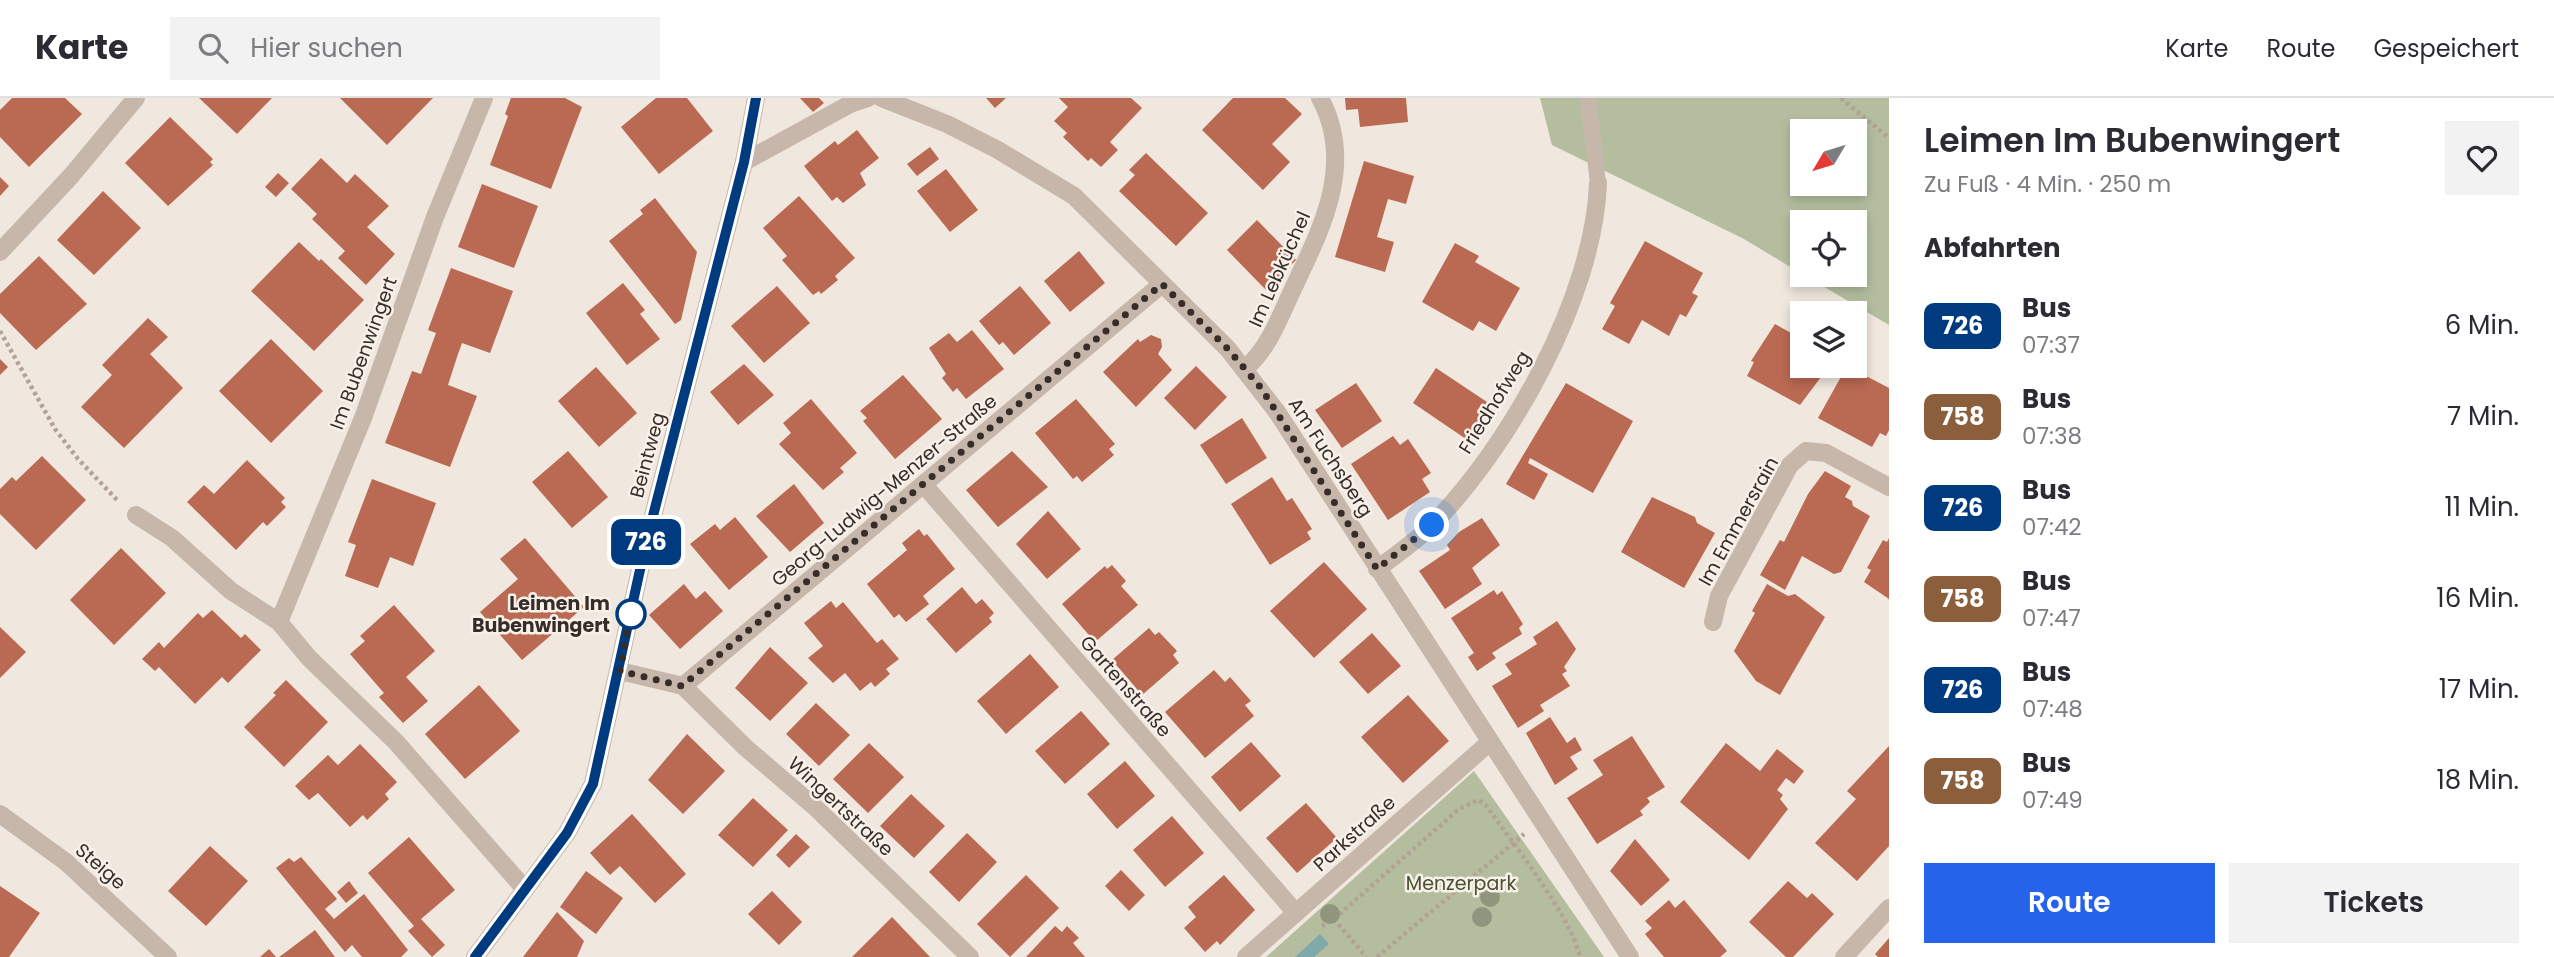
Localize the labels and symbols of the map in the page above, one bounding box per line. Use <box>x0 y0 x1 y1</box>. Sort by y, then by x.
north arrow <box>1790 119 1867 196</box>
street label: Im Lebküchel <box>1242 207 1317 331</box>
street label: Im Bubenwingert <box>323 273 404 433</box>
street label: Friedhofweg <box>1452 346 1537 459</box>
street label: Georg-Ludwig-Menzer-Straße <box>766 388 1003 593</box>
street label: Am Fuchsberg <box>1282 392 1379 522</box>
street label: Beintweg <box>623 409 672 501</box>
street label: Im Emmersrain <box>1692 452 1785 591</box>
your location <box>1414 507 1449 542</box>
line badge: 726 <box>606 519 686 565</box>
place label: Leimen Im Bubenwingert <box>472 590 610 639</box>
marker: Leimen Im Bubenwingert <box>616 599 646 629</box>
street label: Gartenstraße <box>1074 630 1177 743</box>
street label: Wingertstraße <box>782 750 899 862</box>
street label: Parkstraße <box>1307 789 1401 878</box>
street label: Steige <box>69 837 132 896</box>
park label: Menzerpark <box>1406 870 1516 897</box>

